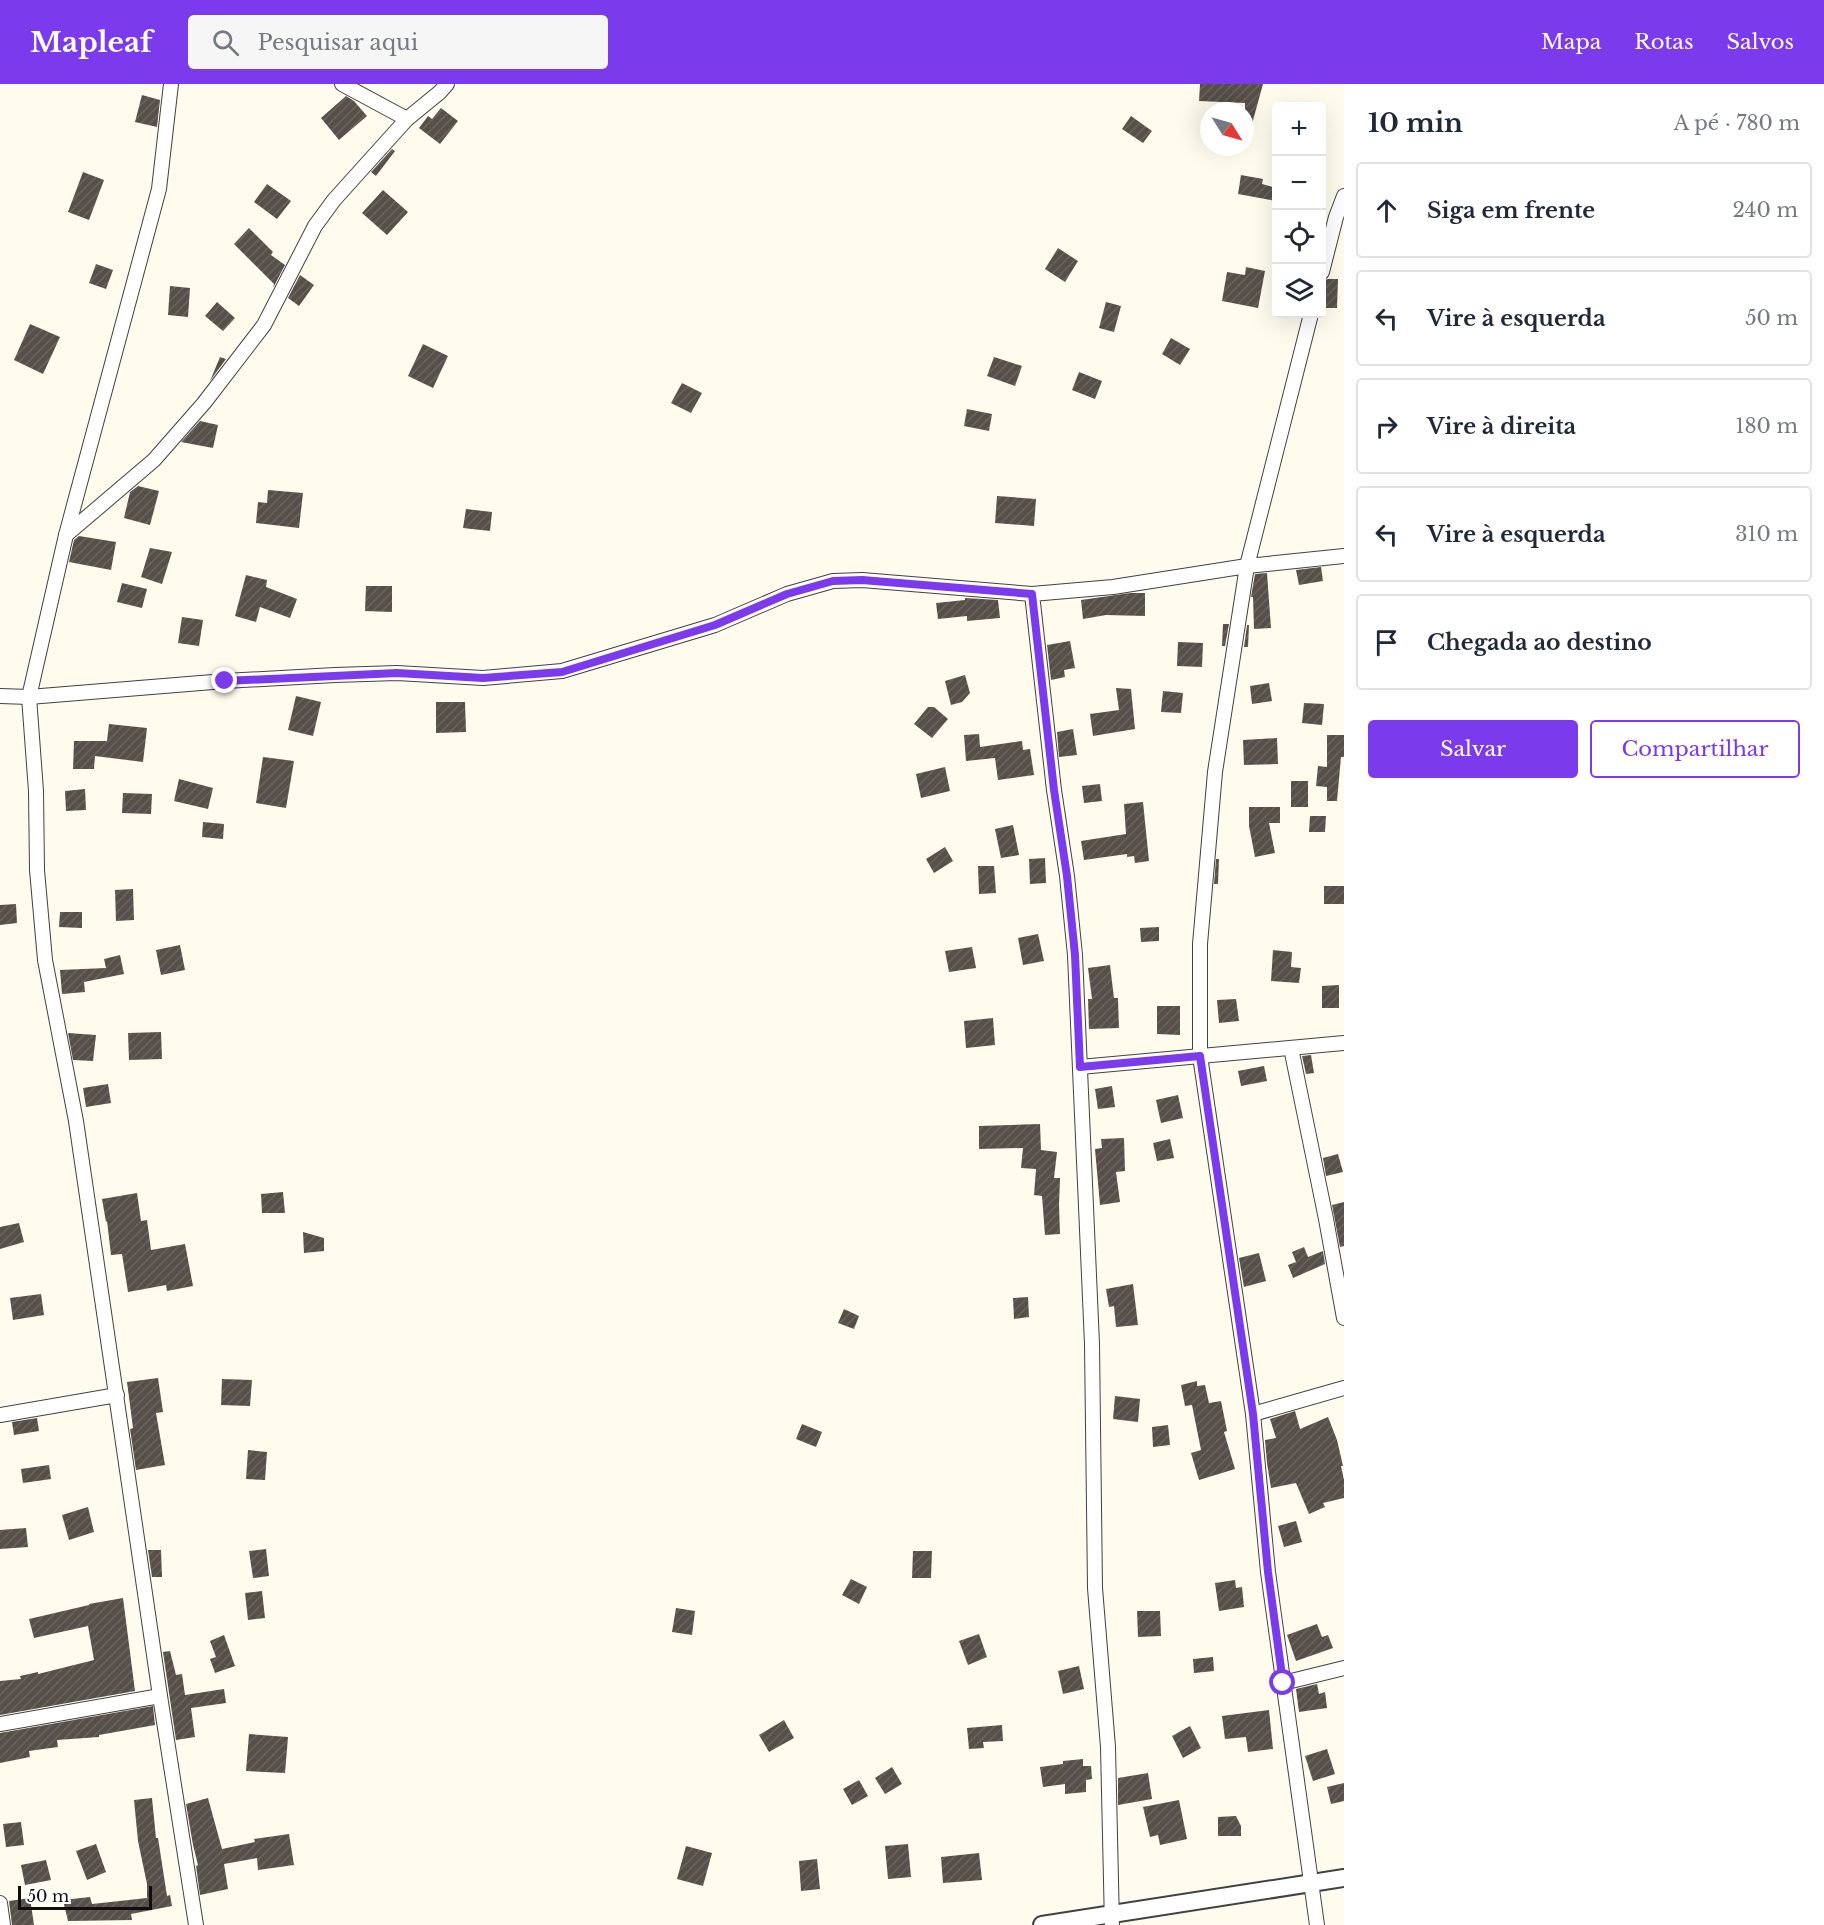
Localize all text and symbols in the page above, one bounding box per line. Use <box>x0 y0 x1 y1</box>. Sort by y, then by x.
search box <box>188 15 608 69</box>
text: Mapleaf <box>30 25 152 60</box>
icon: search <box>209 26 242 59</box>
text: Pesquisar aqui <box>257 29 418 56</box>
text: Mapa <box>1541 29 1601 55</box>
text: Rotas <box>1634 29 1694 55</box>
text: Salvos <box>1727 29 1794 55</box>
north arrow <box>1200 102 1254 156</box>
map controls <box>1272 102 1326 318</box>
button: + <box>1272 102 1326 156</box>
text: 10 min <box>1368 107 1463 139</box>
text: A pé · 780 m <box>1674 111 1800 135</box>
button: − <box>1272 156 1326 210</box>
icon: ahead <box>1370 194 1403 227</box>
text: Siga em frente <box>1427 197 1595 224</box>
text: 240 m <box>1733 198 1798 222</box>
button: locate <box>1272 210 1326 264</box>
button: layers <box>1272 264 1326 318</box>
icon: left <box>1370 302 1403 335</box>
text: Vire à esquerda <box>1427 305 1606 332</box>
text: 50 m <box>1745 306 1798 330</box>
icon: right <box>1370 410 1403 443</box>
text: Vire à direita <box>1427 413 1576 440</box>
text: 180 m <box>1735 414 1798 438</box>
icon: left <box>1370 518 1403 551</box>
text: Vire à esquerda <box>1427 521 1606 548</box>
text: 310 m <box>1735 522 1798 546</box>
icon: arrive <box>1370 626 1403 659</box>
text: Chegada ao destino <box>1427 629 1652 656</box>
route end <box>211 667 237 693</box>
button: Salvar <box>1368 720 1578 778</box>
button: Compartilhar <box>1590 720 1800 778</box>
route start <box>1269 1669 1295 1695</box>
scale bar <box>18 1883 152 1910</box>
text: 50 m <box>27 1886 69 1906</box>

